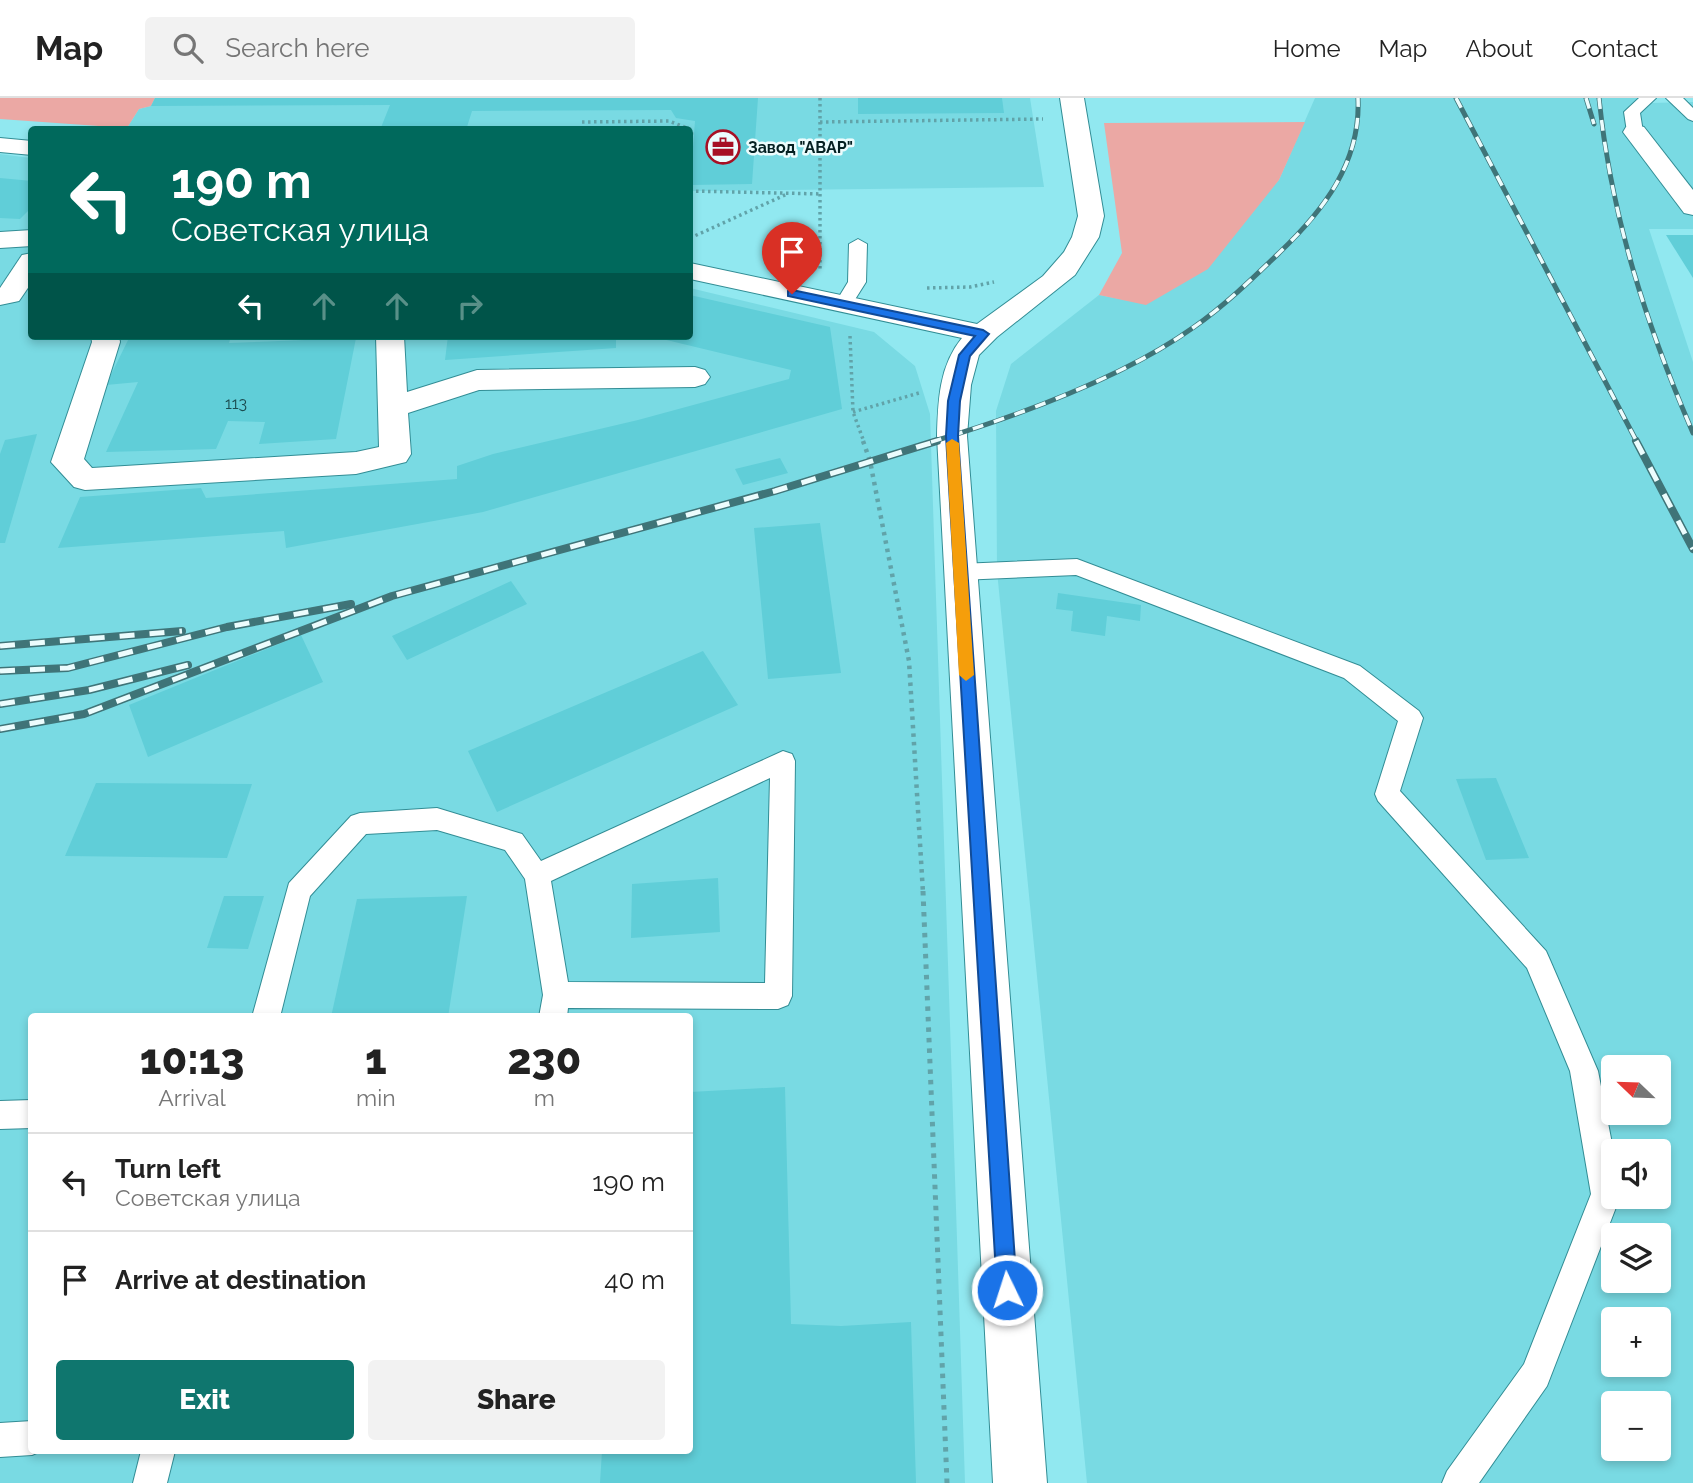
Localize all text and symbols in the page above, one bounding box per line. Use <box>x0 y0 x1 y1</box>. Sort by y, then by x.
search box <box>145 17 635 80</box>
text: Map <box>35 29 103 68</box>
icon: search <box>169 29 207 67</box>
text: Search here <box>225 33 370 63</box>
text: Home <box>1273 34 1341 63</box>
text: Map <box>1379 34 1427 63</box>
text: About <box>1465 34 1533 63</box>
text: Contact <box>1571 34 1658 63</box>
office icon: Завод "АВАР" <box>704 128 742 166</box>
place label: Завод "АВАР" <box>748 138 853 157</box>
text: 190 m <box>171 152 312 209</box>
icon: left <box>56 154 147 245</box>
text: Советская улица <box>171 211 429 248</box>
pin <box>762 222 822 294</box>
icon: arrive <box>773 233 811 271</box>
icon: left <box>232 287 270 325</box>
icon: ahead <box>305 287 343 325</box>
icon: ahead <box>378 287 416 325</box>
icon: right <box>451 287 489 325</box>
house number: 113 <box>225 394 247 413</box>
text: 10:13 <box>140 1035 244 1084</box>
text: 1 <box>365 1035 387 1084</box>
text: 230 <box>507 1035 581 1084</box>
north arrow <box>1601 1055 1671 1125</box>
map controls <box>1601 1055 1671 1461</box>
text: Arrival <box>158 1084 226 1111</box>
text: min <box>356 1084 396 1111</box>
text: m <box>534 1084 555 1111</box>
button: sound <box>1601 1139 1671 1209</box>
text: Turn left <box>115 1154 221 1184</box>
icon: left <box>56 1163 94 1201</box>
text: 190 m <box>592 1167 665 1197</box>
text: Советская улица <box>115 1184 301 1211</box>
button: layers <box>1601 1223 1671 1293</box>
position arrow <box>970 1253 1044 1327</box>
icon: arrive <box>56 1261 94 1299</box>
text: Arrive at destination <box>115 1265 366 1295</box>
text: 40 m <box>604 1265 665 1295</box>
button: + <box>1601 1307 1671 1377</box>
button: Exit <box>56 1360 354 1440</box>
button: Share <box>368 1360 665 1440</box>
button: − <box>1601 1391 1671 1461</box>

